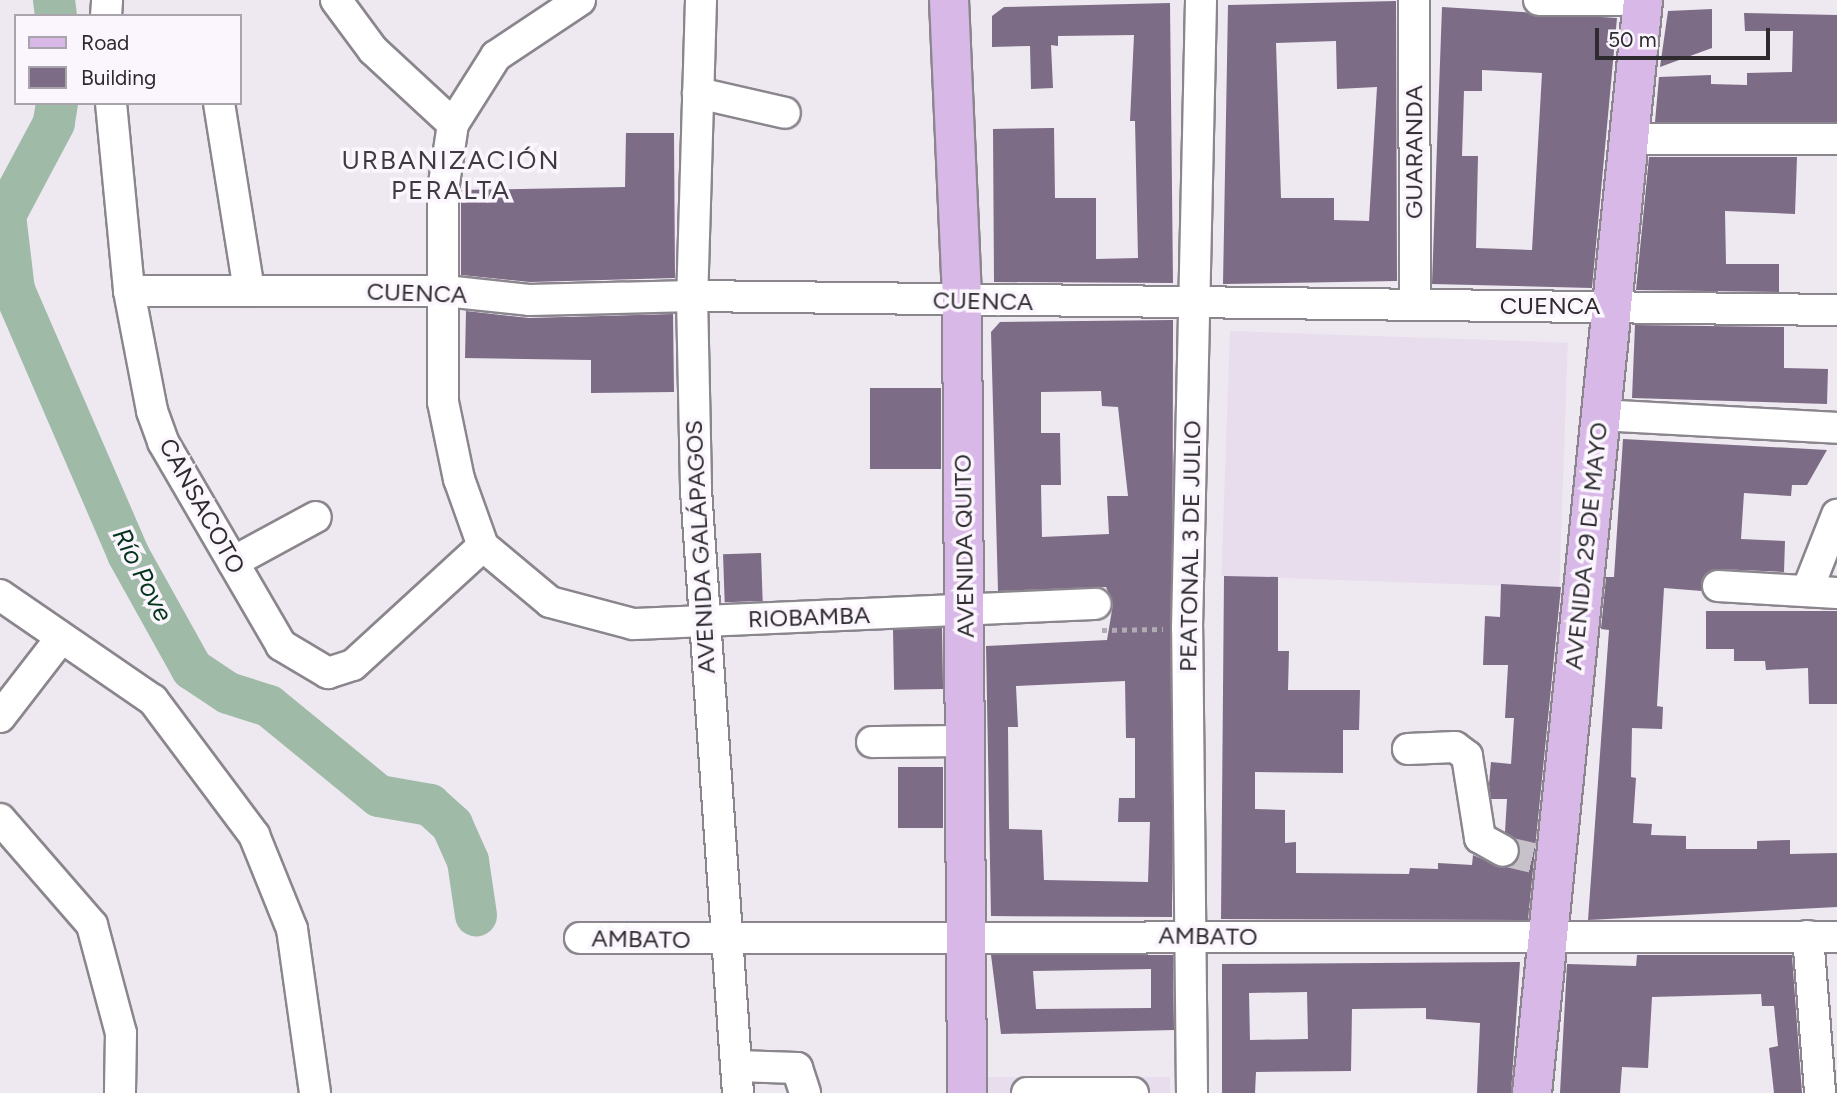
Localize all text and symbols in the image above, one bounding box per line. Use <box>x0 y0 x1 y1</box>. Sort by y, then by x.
legend <box>14 14 242 105</box>
scale bar <box>1599 14 1774 58</box>
text: 50 m <box>1608 27 1657 52</box>
text: Road <box>81 30 129 55</box>
text: Building <box>81 65 156 90</box>
street label: GUARANDA <box>1400 85 1428 219</box>
district label: URBANIZACIÓN PERALTA <box>343 145 559 206</box>
street label: CUENCA <box>366 277 468 309</box>
street label: CUENCA <box>932 286 1034 316</box>
street label: CUENCA <box>1500 292 1600 320</box>
street label: AVENIDA GALÁPAGOS <box>679 419 721 675</box>
street label: PEATONAL 3 DE JULIO <box>1173 420 1207 672</box>
street label: AVENIDA 29 DE MAYO <box>1559 421 1613 671</box>
street label: CANSACOTO <box>153 433 251 579</box>
street label: AVENIDA QUITO <box>948 454 980 638</box>
water label: Río Pove <box>105 523 179 627</box>
street label: RIOBAMBA <box>747 600 871 634</box>
street label: AMBATO <box>1158 921 1258 951</box>
street label: AMBATO <box>591 924 691 954</box>

